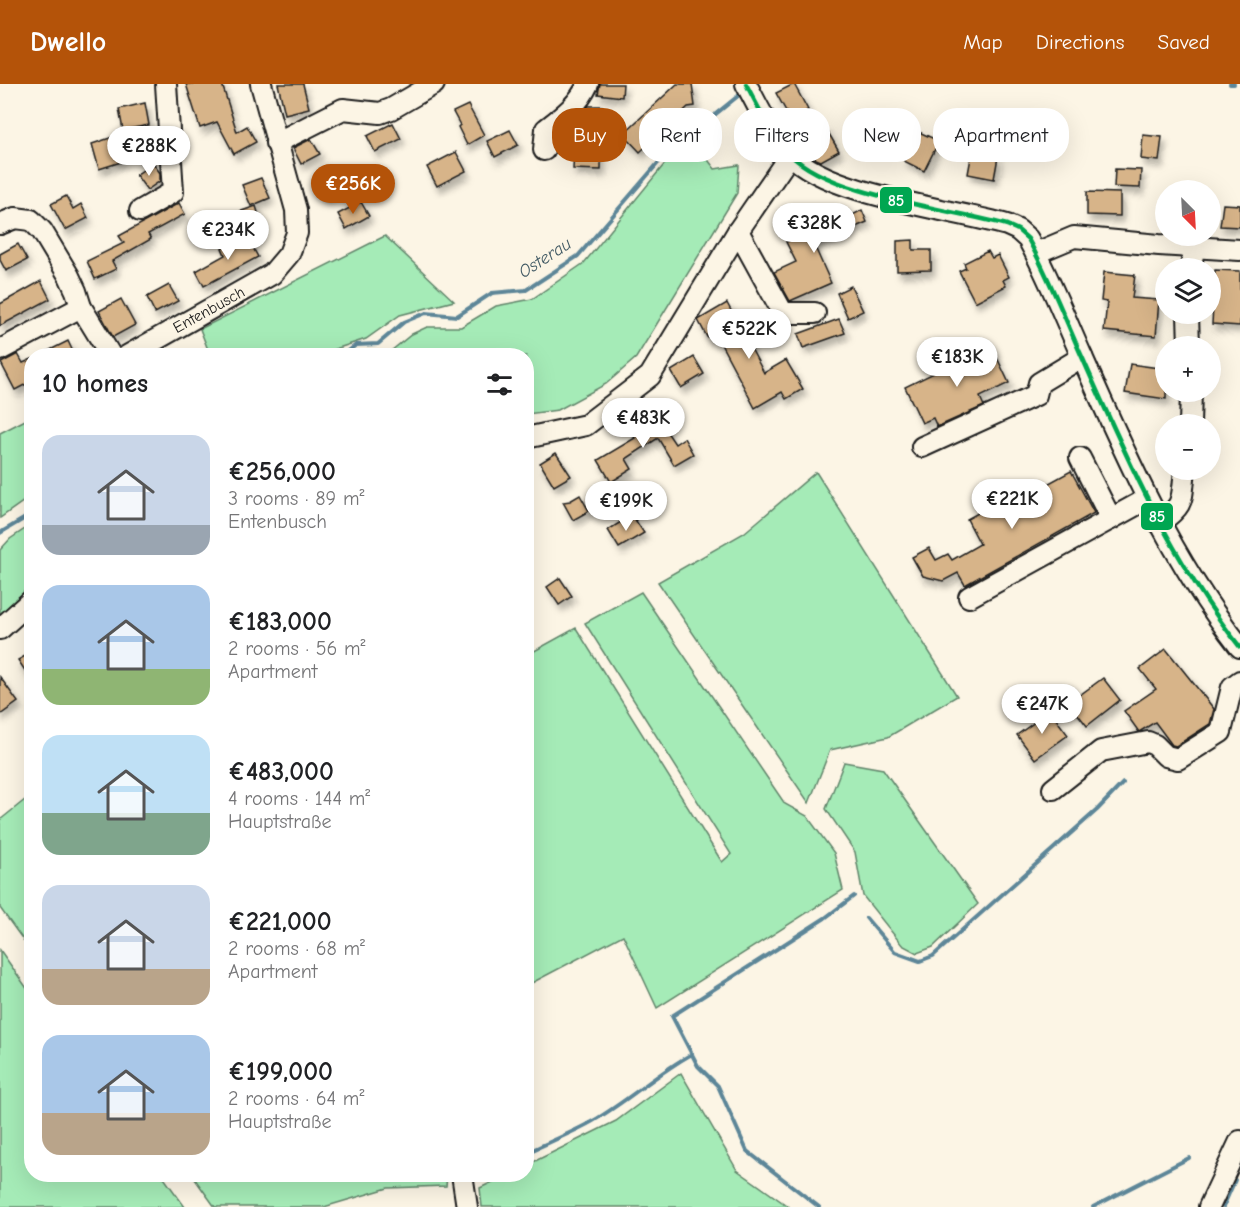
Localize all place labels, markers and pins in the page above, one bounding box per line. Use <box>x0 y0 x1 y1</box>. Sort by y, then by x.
pin: €288K <box>107 126 191 177</box>
pin: €256K <box>311 164 395 215</box>
pin: €328K <box>772 203 856 254</box>
pin: €234K <box>186 210 270 261</box>
pin: €522K <box>707 309 791 360</box>
pin: €183K <box>915 337 999 388</box>
pin: €483K <box>601 398 685 449</box>
pin: €221K <box>970 479 1054 530</box>
pin: €199K <box>584 481 668 532</box>
pin: €247K <box>1000 684 1084 735</box>

